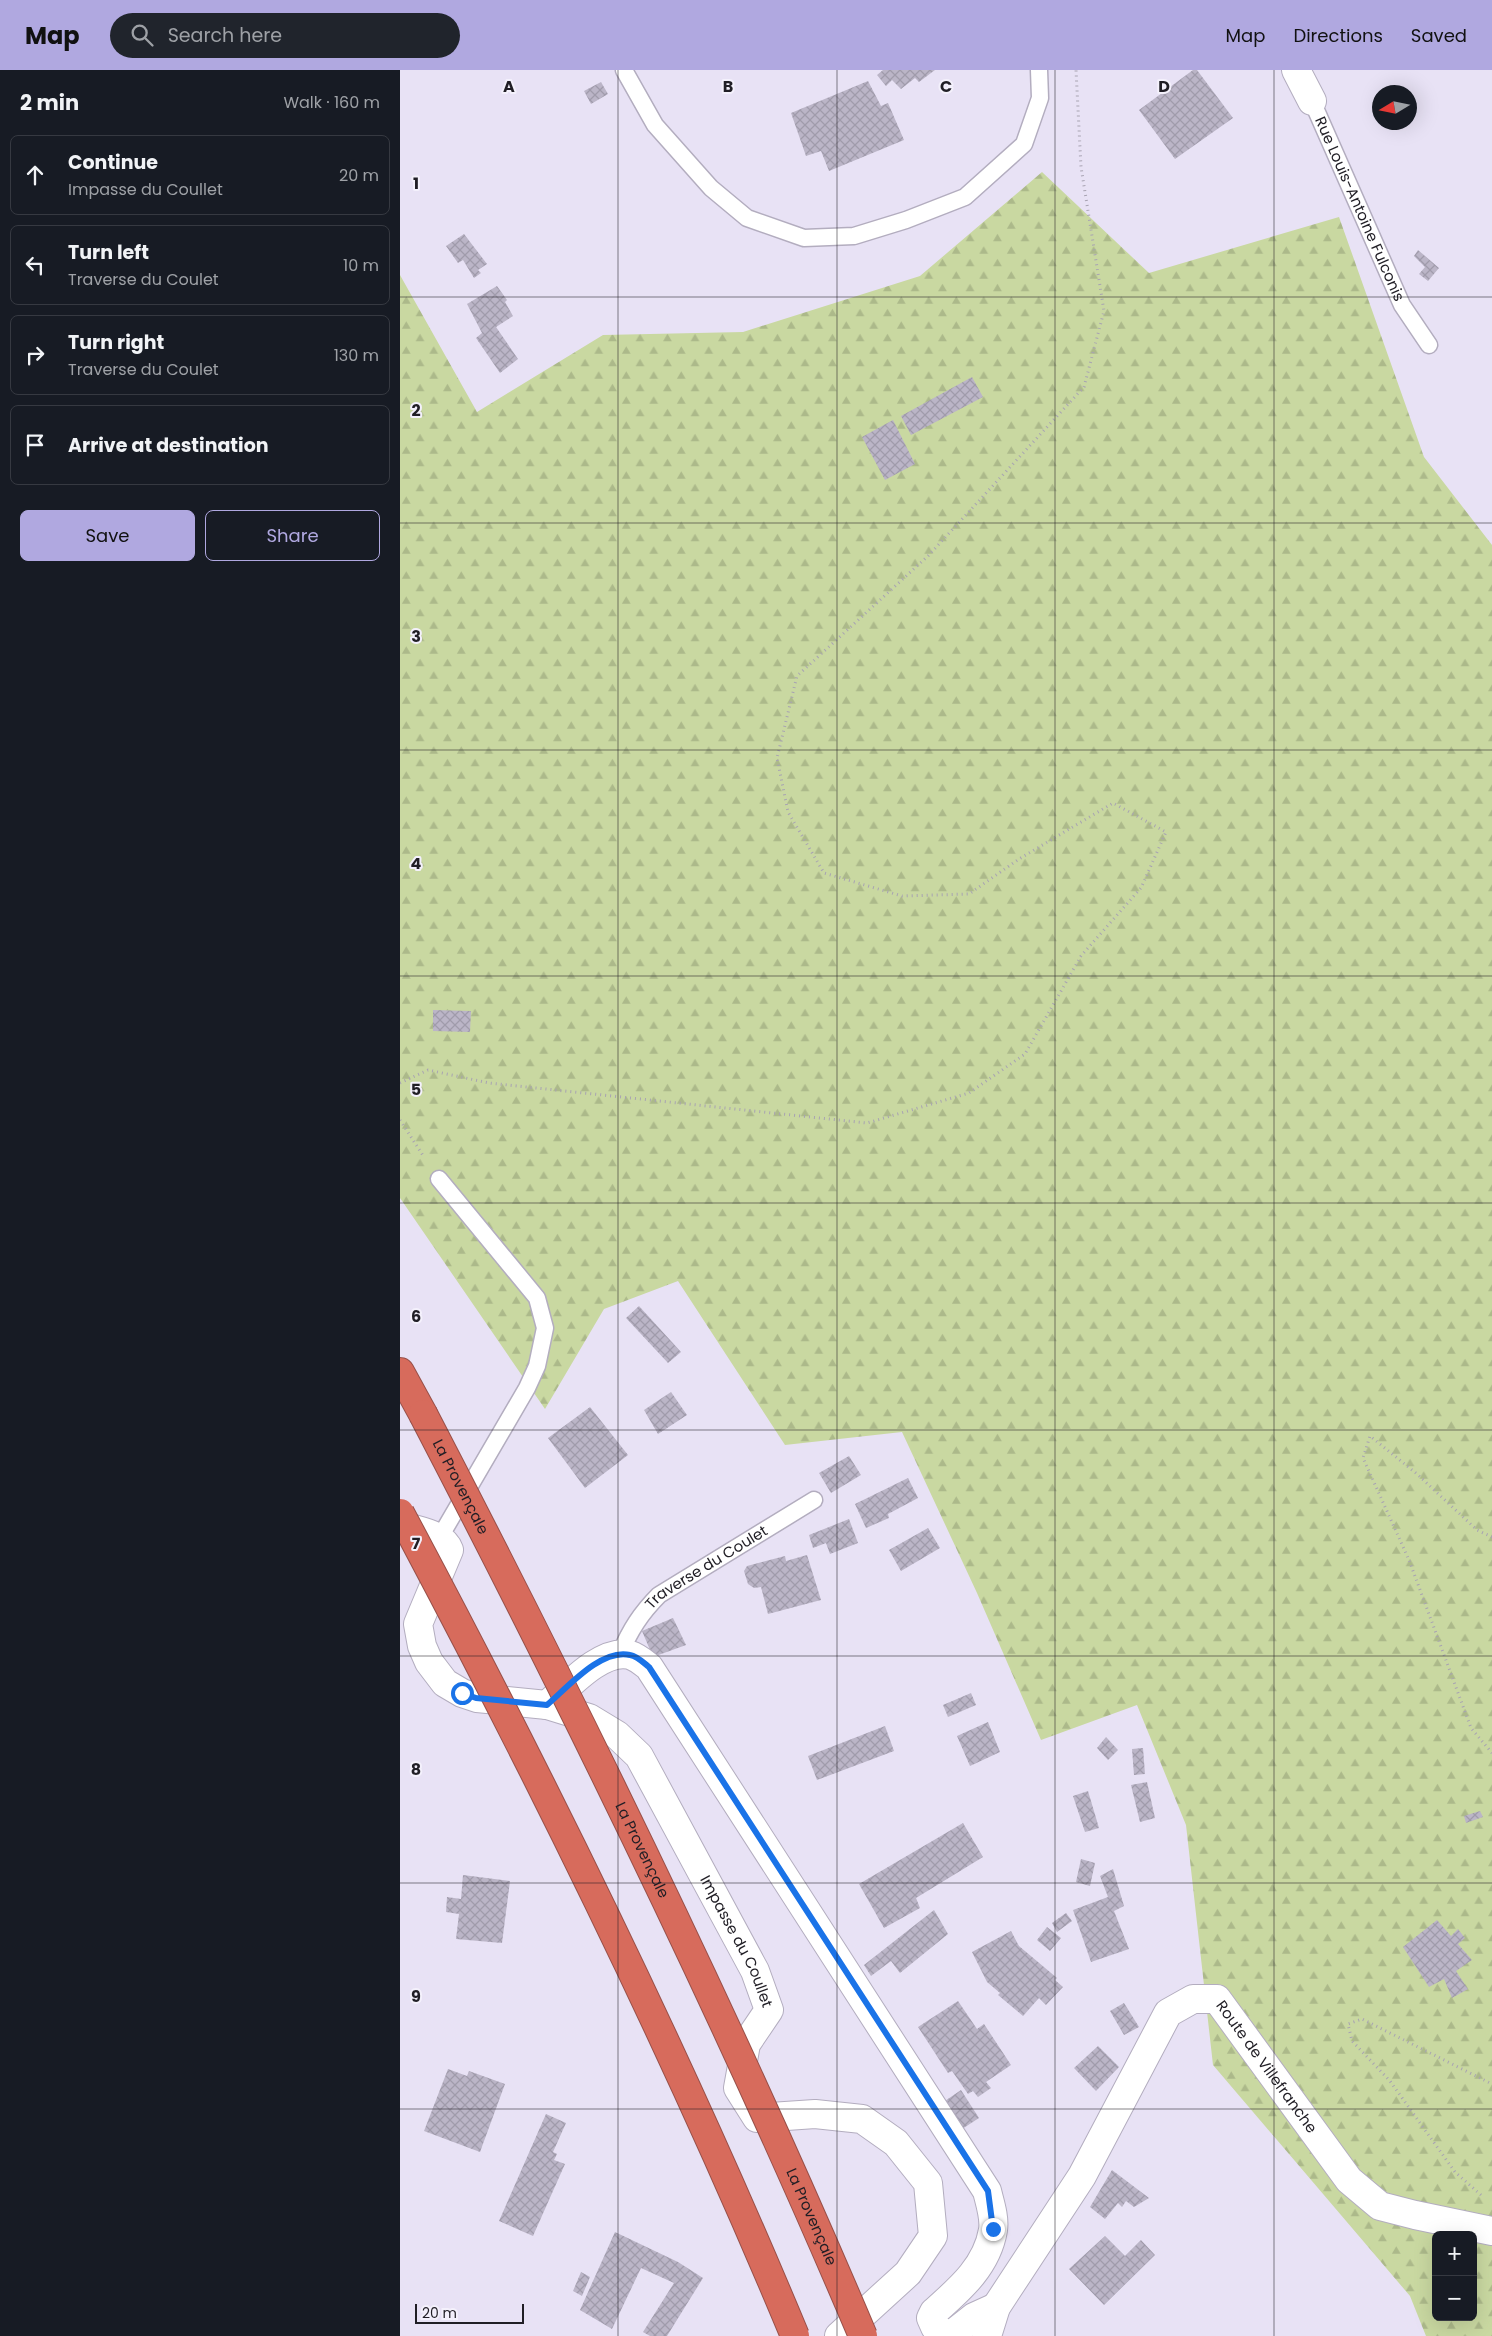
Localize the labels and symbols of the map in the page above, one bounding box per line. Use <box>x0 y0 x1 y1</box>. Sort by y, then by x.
text: A <box>503 75 515 98</box>
text: B <box>723 75 733 98</box>
text: C <box>940 75 952 98</box>
text: D <box>1158 75 1170 98</box>
north arrow <box>1372 85 1417 130</box>
street label: Rue Louis-Antoine Fulconis <box>1310 113 1410 305</box>
text: 1 <box>413 172 419 195</box>
text: 2 <box>411 399 421 422</box>
text: 3 <box>411 625 421 648</box>
text: 4 <box>411 852 422 875</box>
text: 5 <box>411 1078 421 1101</box>
text: 6 <box>411 1305 421 1328</box>
street label: La Provençale <box>428 1435 494 1538</box>
street label: Traverse du Coulet <box>640 1520 771 1613</box>
text: 7 <box>412 1532 421 1555</box>
route start <box>451 1682 474 1705</box>
text: 8 <box>411 1758 421 1781</box>
street label: La Provençale <box>610 1798 675 1901</box>
street label: Impasse du Coullet <box>695 1871 778 2010</box>
text: 9 <box>411 1985 421 2008</box>
street label: Route de Villefranche <box>1211 1996 1322 2137</box>
street label: La Provençale <box>781 2165 842 2268</box>
route end <box>982 2218 1005 2241</box>
scale bar <box>415 2301 524 2324</box>

